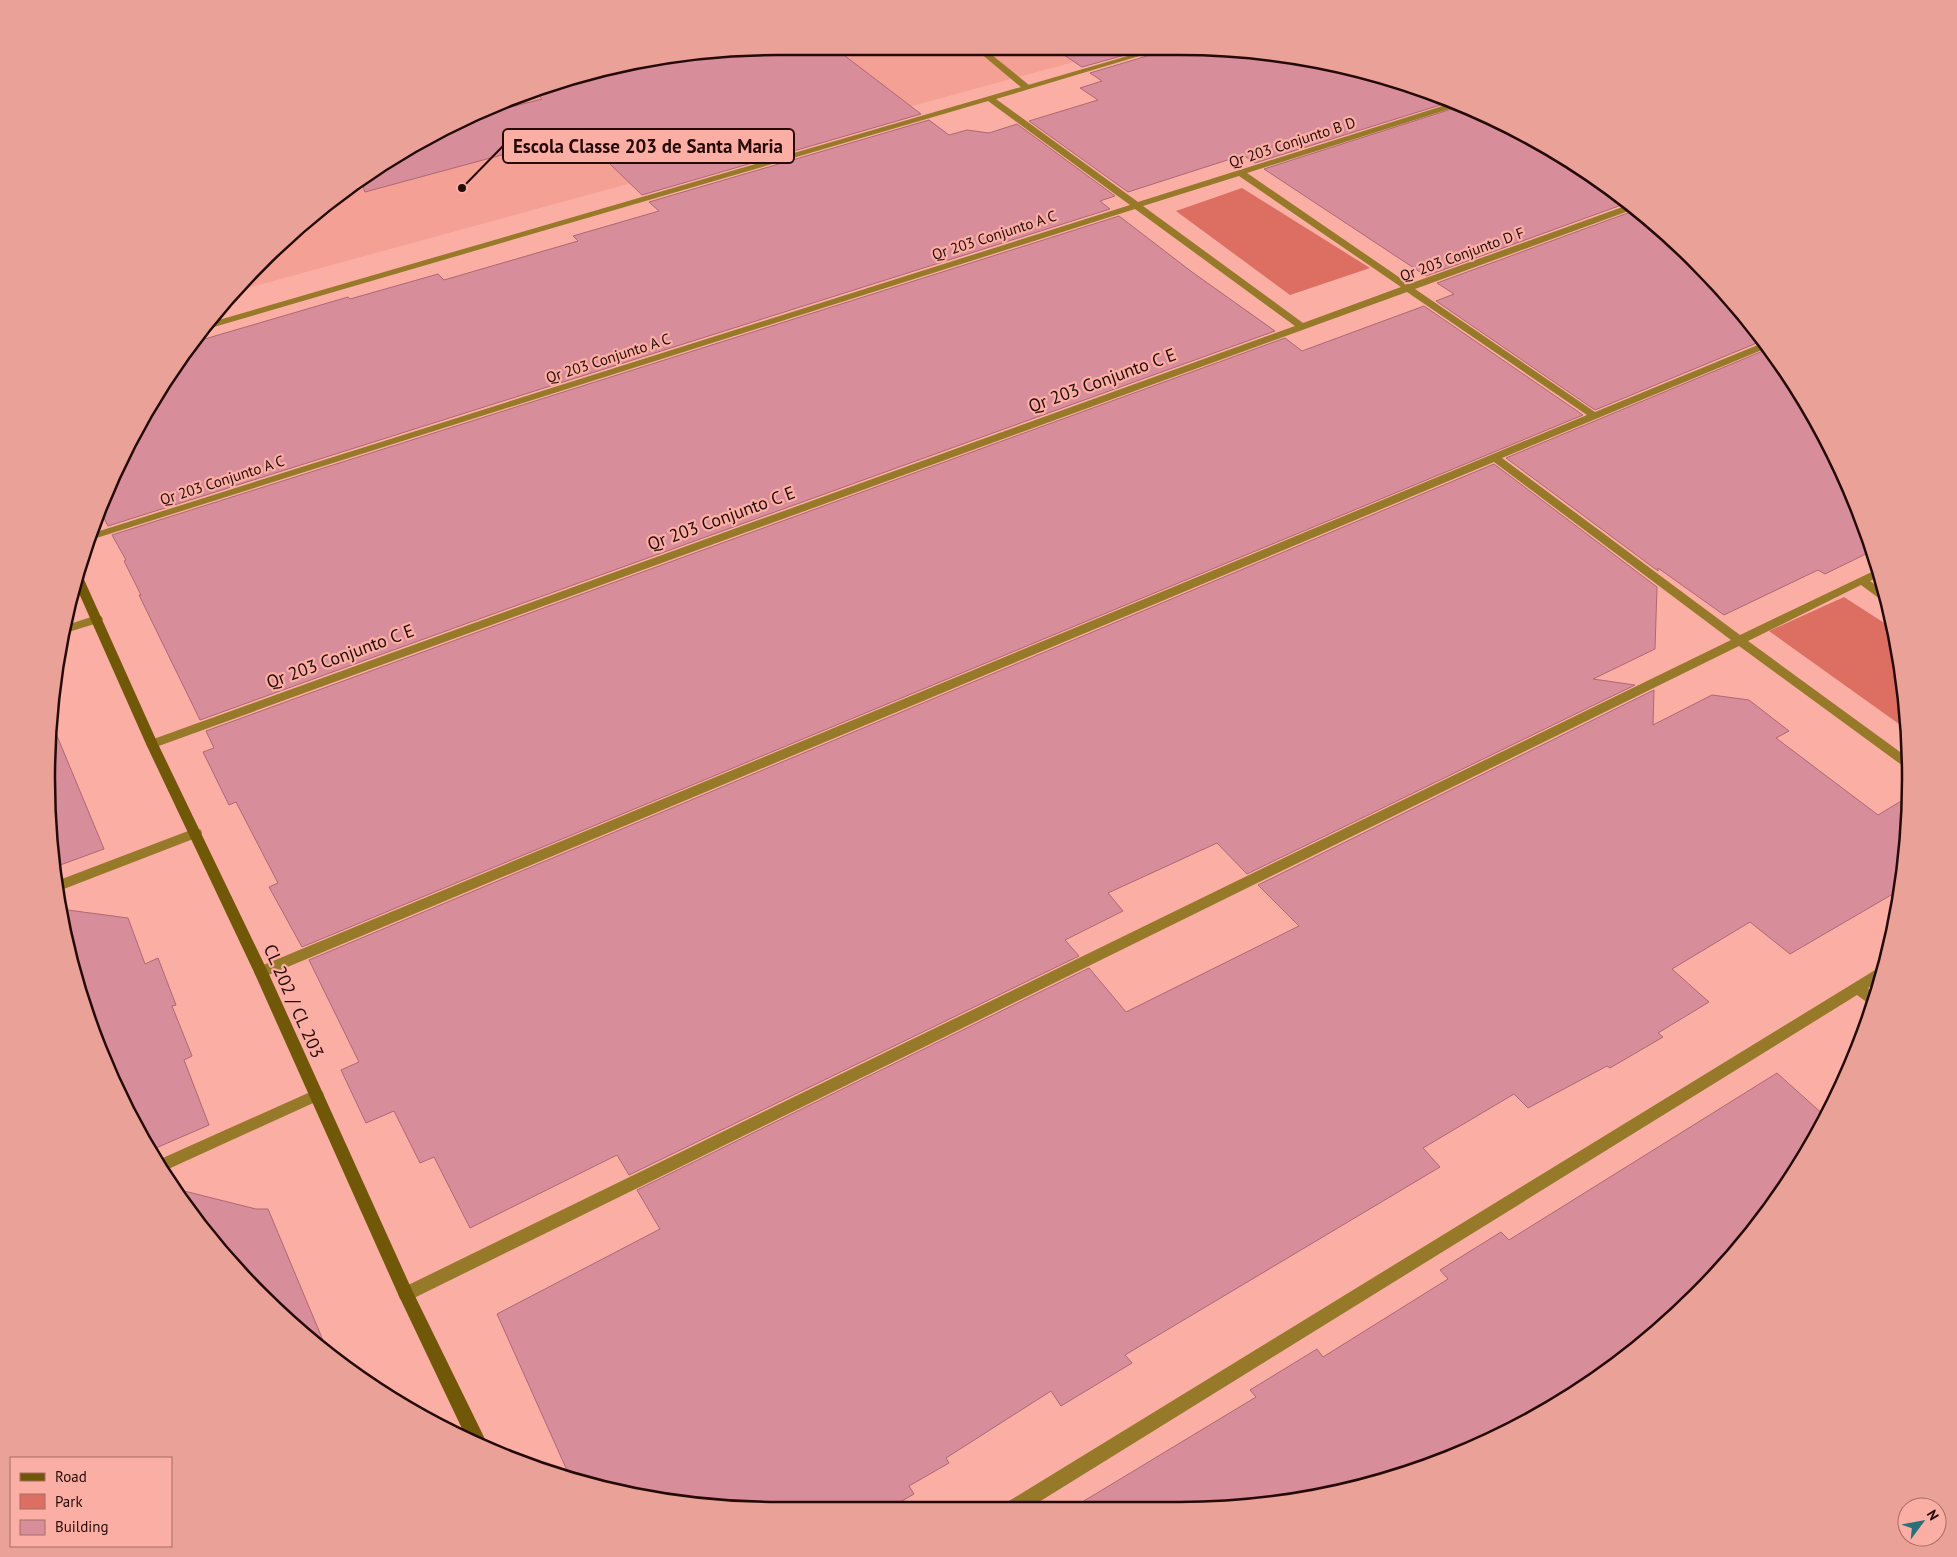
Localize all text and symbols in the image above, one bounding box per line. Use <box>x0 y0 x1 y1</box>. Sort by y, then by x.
street label: Qr 203 Conjunto B D <box>1226 113 1358 171</box>
callout: Escola Classe 203 de Santa Maria <box>503 129 794 163</box>
text: Escola Classe 203 de Santa Maria <box>513 134 783 158</box>
street label: Qr 203 Conjunto A C <box>929 206 1059 264</box>
street label: Qr 203 Conjunto D F <box>1397 223 1527 285</box>
street label: Qr 203 Conjunto A C <box>543 329 673 387</box>
street label: Qr 203 Conjunto C E <box>1025 343 1179 417</box>
street label: Qr 203 Conjunto A C <box>157 451 287 509</box>
street label: Qr 203 Conjunto C E <box>644 481 798 555</box>
street label: Qr 203 Conjunto C E <box>263 619 417 693</box>
street label: CL 202 / CL 203 <box>259 941 329 1061</box>
legend <box>10 1457 172 1547</box>
text: Road <box>55 1467 87 1486</box>
text: Park <box>55 1492 83 1511</box>
north arrow <box>1897 1497 1947 1547</box>
text: N <box>1923 1506 1943 1524</box>
text: Building <box>55 1517 109 1536</box>

